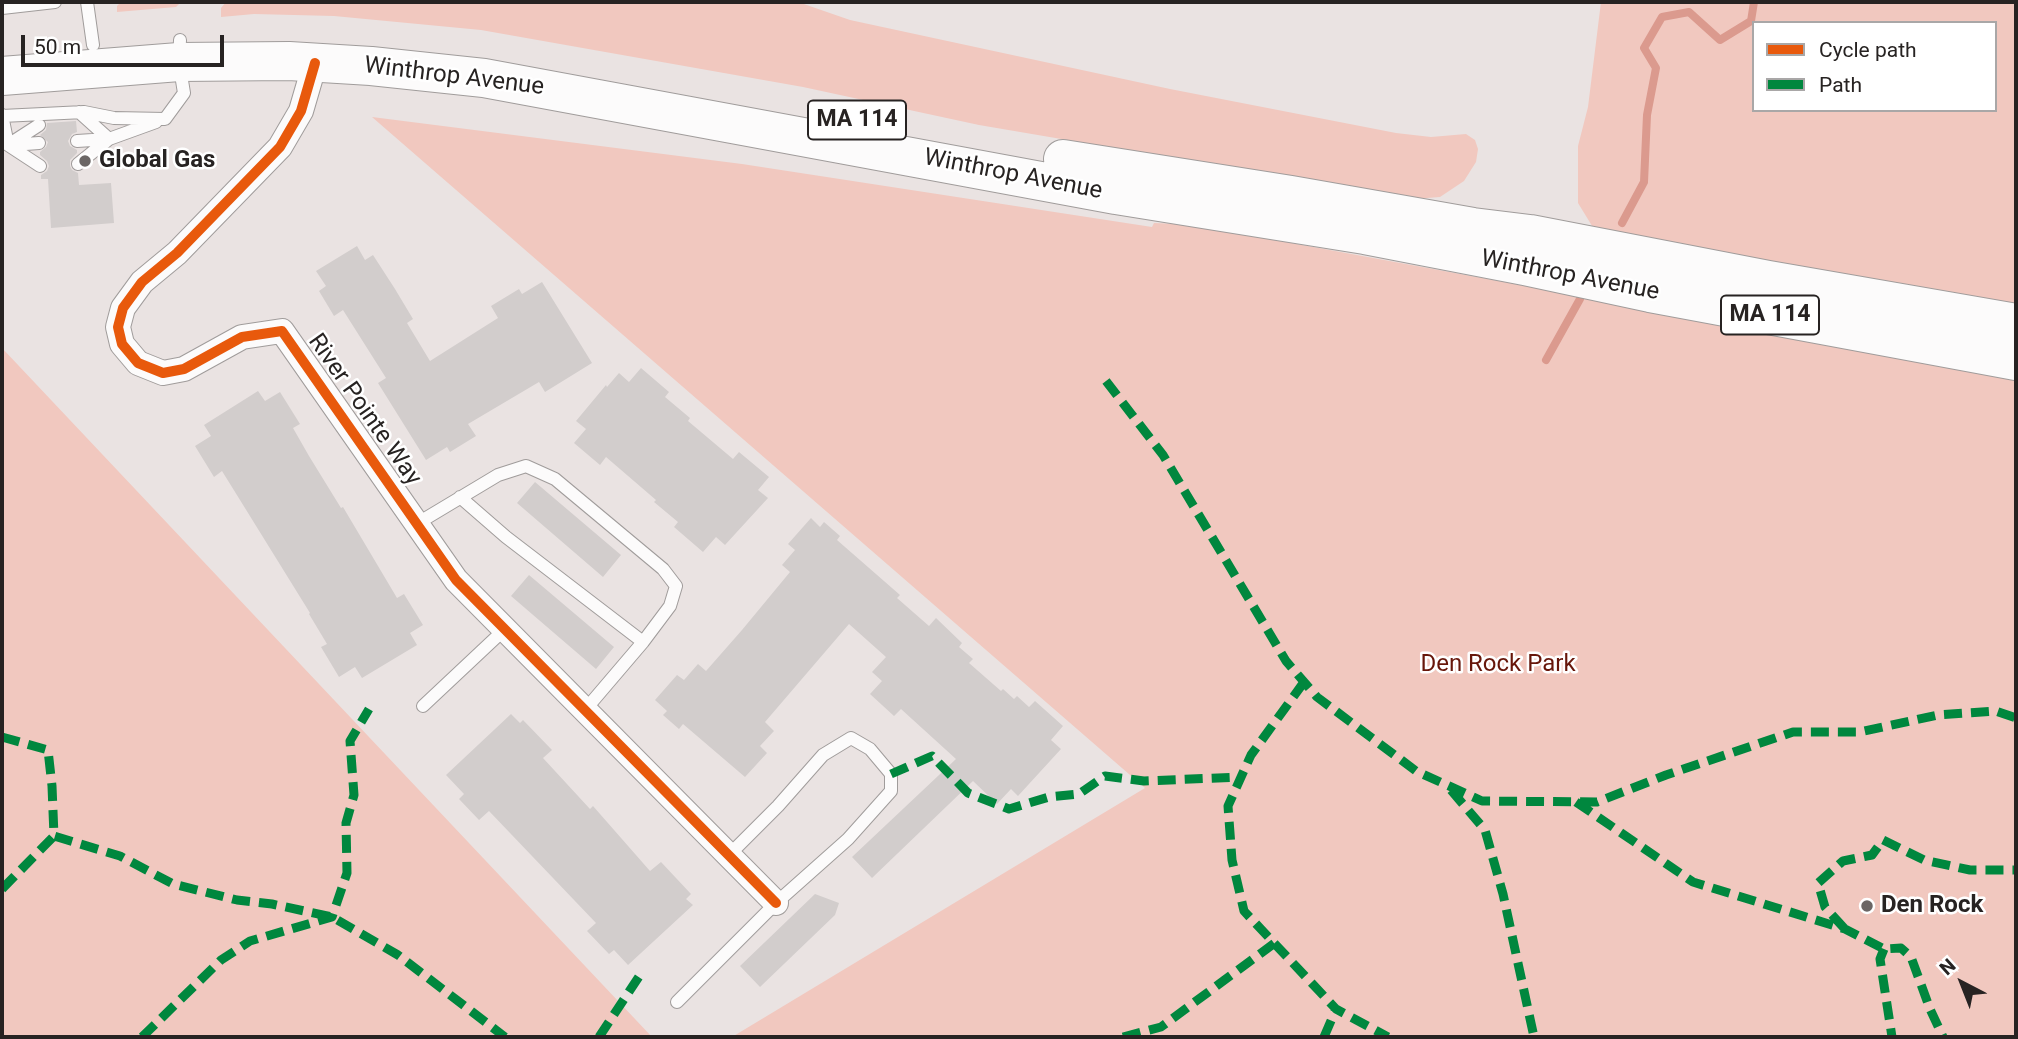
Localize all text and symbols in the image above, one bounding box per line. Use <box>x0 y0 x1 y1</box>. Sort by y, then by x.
scale bar <box>24 21 228 65</box>
legend <box>1752 21 1997 112</box>
text: 50 m <box>34 35 81 59</box>
text: Cycle path <box>1819 38 1917 62</box>
street label: Winthrop Avenue <box>362 52 546 102</box>
text: Path <box>1819 73 1862 97</box>
road number: MA 114 <box>808 100 906 140</box>
street label: Winthrop Avenue <box>921 144 1105 206</box>
place label: Global Gas <box>99 147 215 175</box>
marker: Global Gas <box>77 153 93 169</box>
street label: Winthrop Avenue <box>1478 245 1662 307</box>
road number: MA 114 <box>1721 296 1819 334</box>
street label: River Pointe Way <box>301 329 427 491</box>
park label: Den Rock Park <box>1420 651 1576 679</box>
place label: Den Rock <box>1881 892 1983 920</box>
marker: Den Rock <box>1859 898 1875 914</box>
north arrow <box>1927 948 1997 1018</box>
text: N <box>1935 954 1960 980</box>

